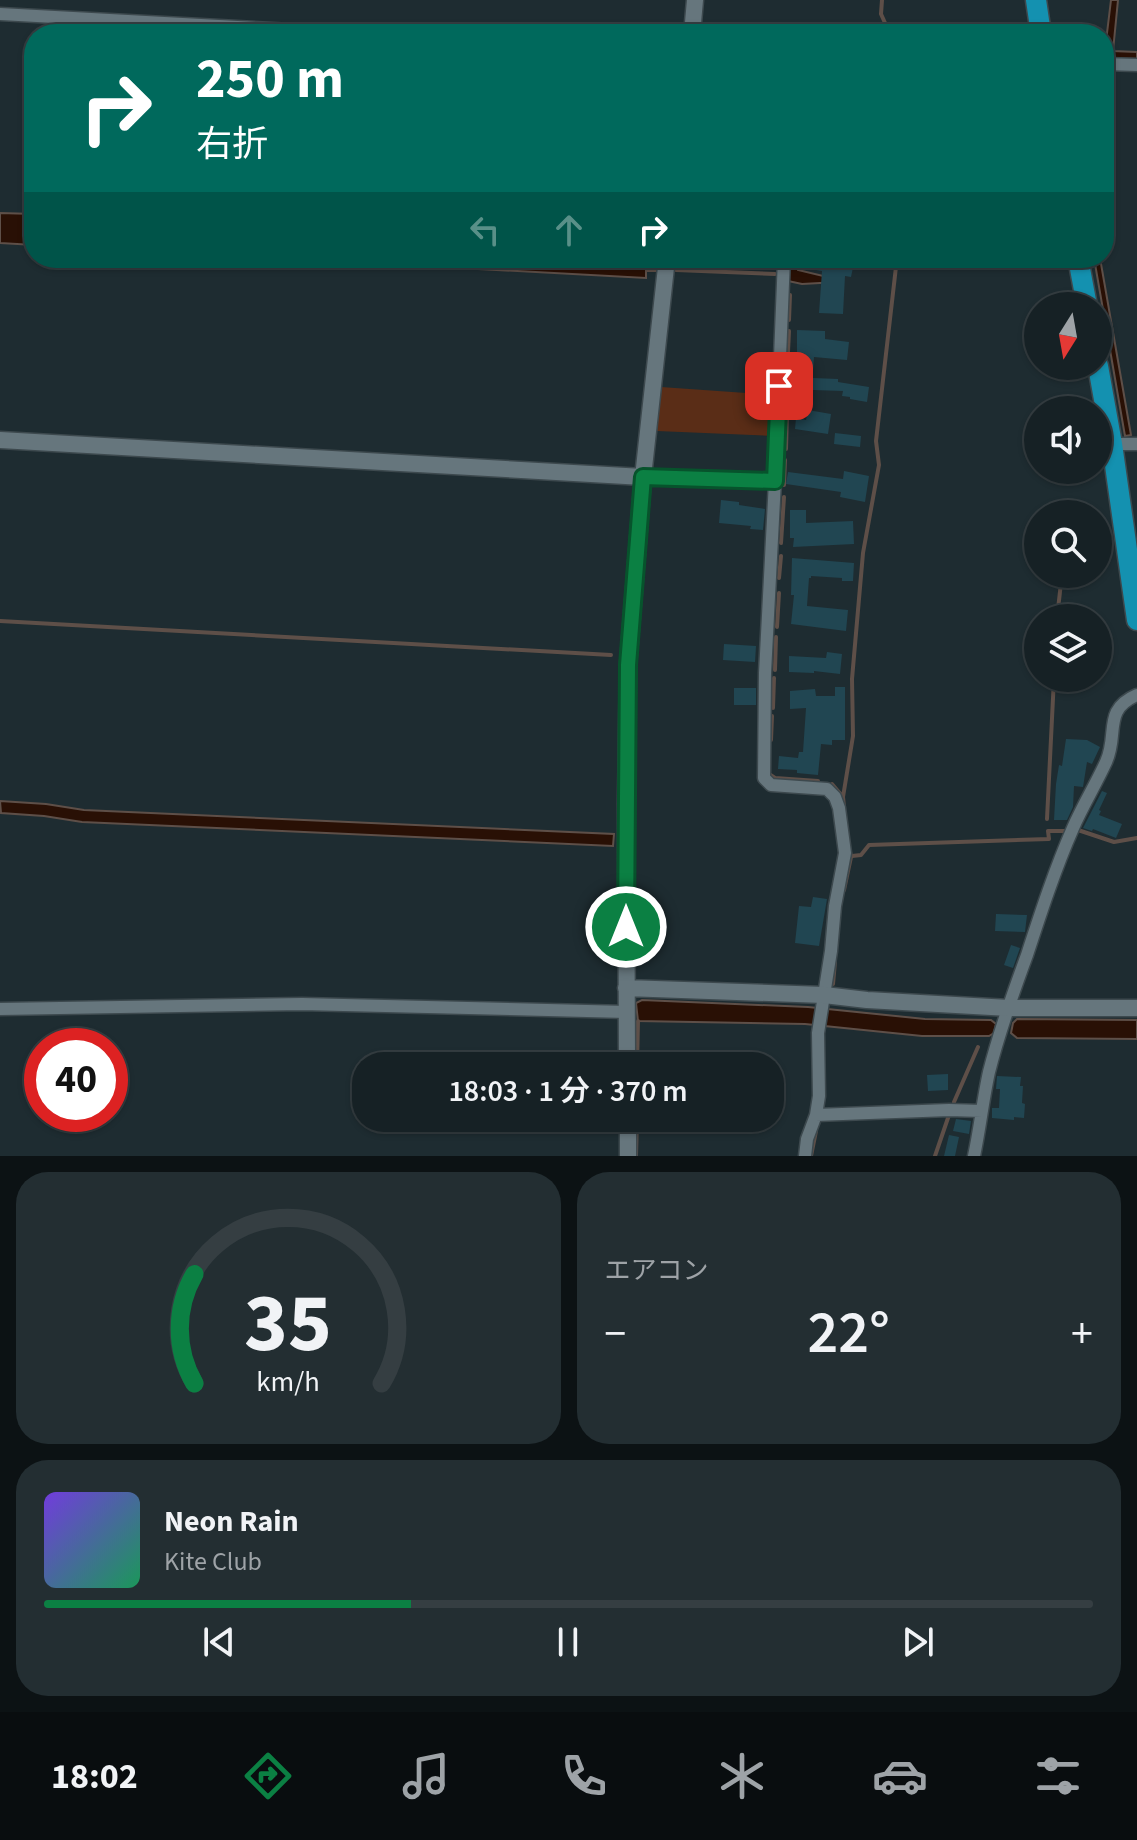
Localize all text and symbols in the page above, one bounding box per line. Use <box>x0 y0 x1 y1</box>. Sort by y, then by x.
text: 250 m <box>196 40 344 119</box>
icon: right <box>64 56 168 160</box>
text: 右折 <box>196 119 268 170</box>
icon: left <box>463 208 507 252</box>
icon: ahead <box>547 208 591 252</box>
icon: right <box>631 208 675 252</box>
north arrow <box>1024 292 1112 380</box>
map controls <box>1024 292 1112 692</box>
pin <box>745 352 813 420</box>
icon: arrive <box>757 364 801 408</box>
button: sound <box>1024 396 1112 484</box>
button: search <box>1024 500 1112 588</box>
button: layers <box>1024 604 1112 692</box>
position arrow <box>584 885 668 969</box>
speed limit sign: 40 <box>24 1028 128 1132</box>
text: 18:03 · 1 分 · 370 m <box>448 1070 688 1113</box>
text: エアコン <box>605 1252 709 1289</box>
text: 35 <box>244 1265 332 1383</box>
text: 22° <box>808 1291 890 1376</box>
text: − <box>605 1303 626 1366</box>
text: + <box>1071 1303 1093 1366</box>
text: km/h <box>257 1362 320 1402</box>
text: Neon Rain <box>164 1500 299 1543</box>
text: Kite Club <box>164 1543 262 1580</box>
icon: previous <box>197 1620 241 1664</box>
icon: pause <box>546 1620 590 1664</box>
icon: next <box>896 1620 940 1664</box>
icon: directions <box>240 1748 296 1804</box>
icon: music <box>398 1748 454 1804</box>
icon: phone <box>556 1748 612 1804</box>
icon: climate <box>714 1748 770 1804</box>
icon: car <box>872 1748 928 1804</box>
icon: filters <box>1030 1748 1086 1804</box>
text: 18:02 <box>51 1751 138 1802</box>

